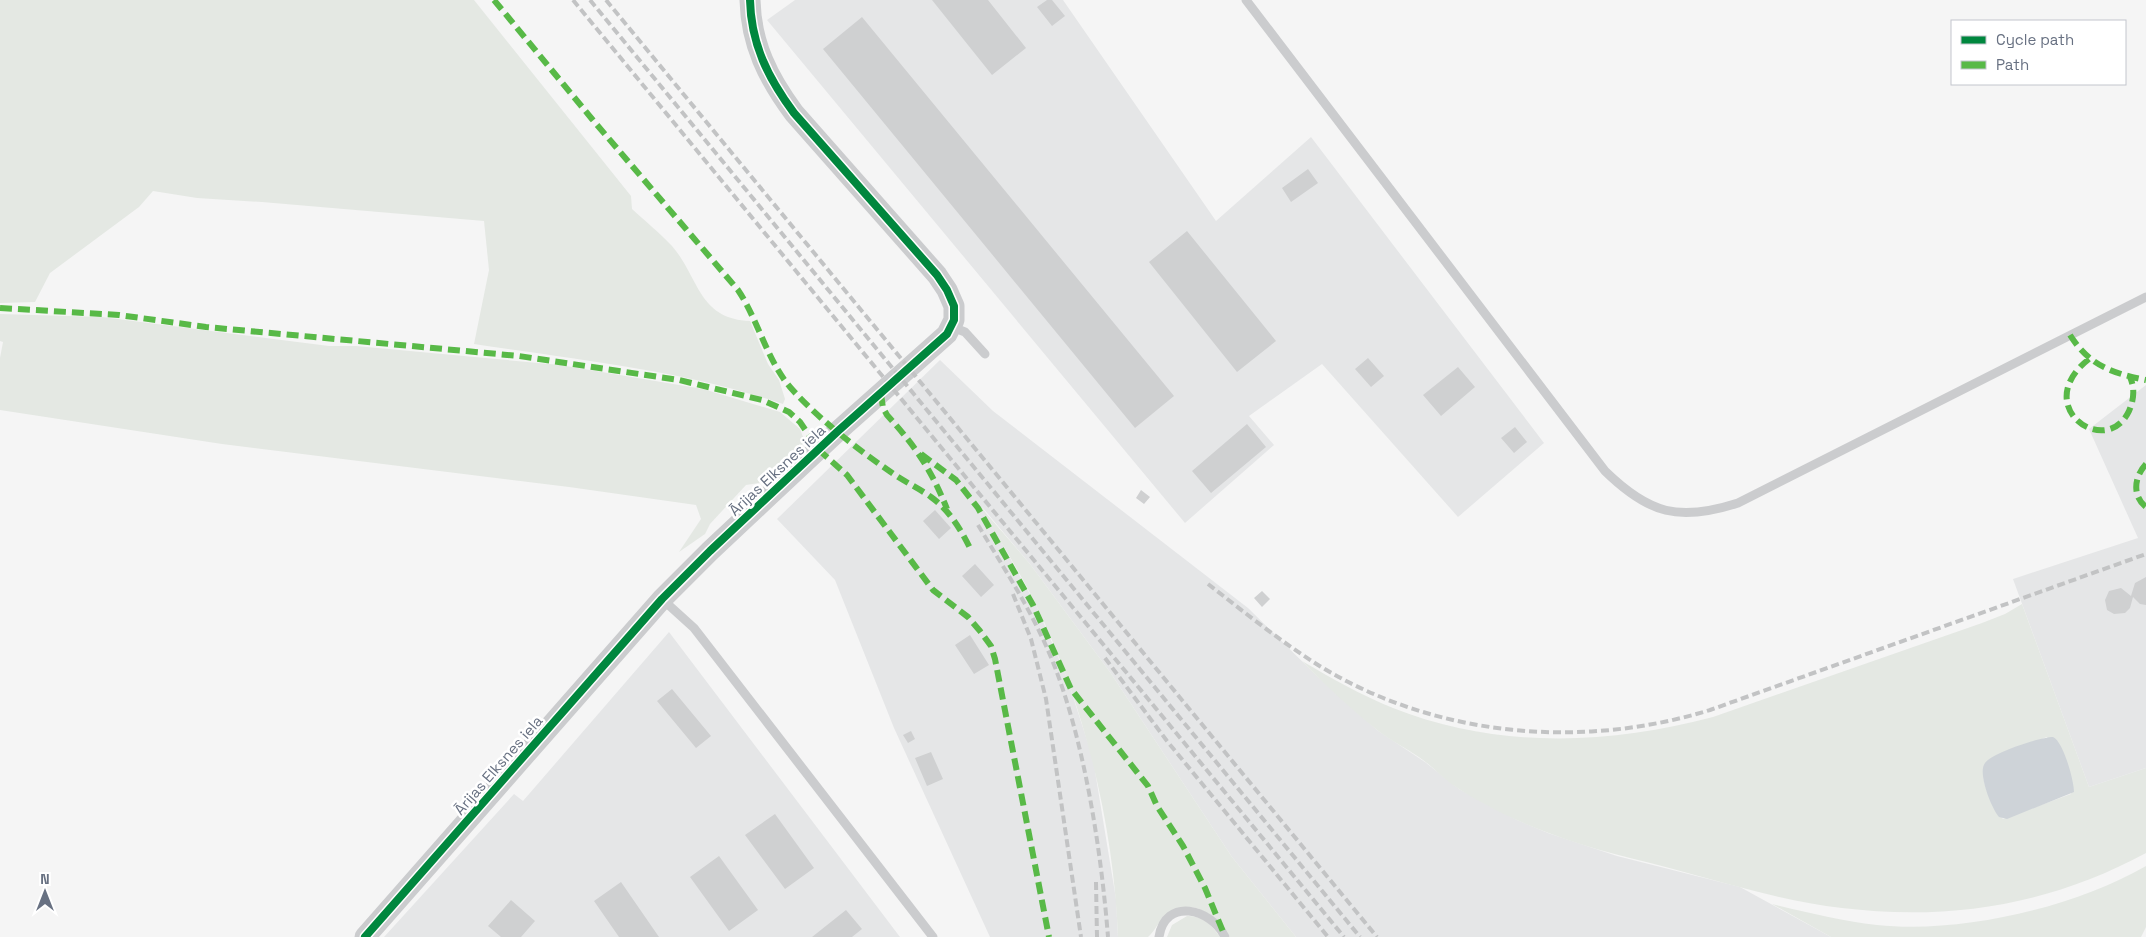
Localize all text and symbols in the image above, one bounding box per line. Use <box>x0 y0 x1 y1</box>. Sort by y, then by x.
legend <box>1951 20 2126 85</box>
text: Cycle path <box>1996 30 2074 49</box>
text: Path <box>1996 55 2029 74</box>
street label: Ārijas Elksnes iela <box>725 420 830 520</box>
street label: Ārijas Elksnes iela <box>450 711 547 819</box>
north arrow <box>20 867 70 917</box>
text: N <box>40 870 50 888</box>

